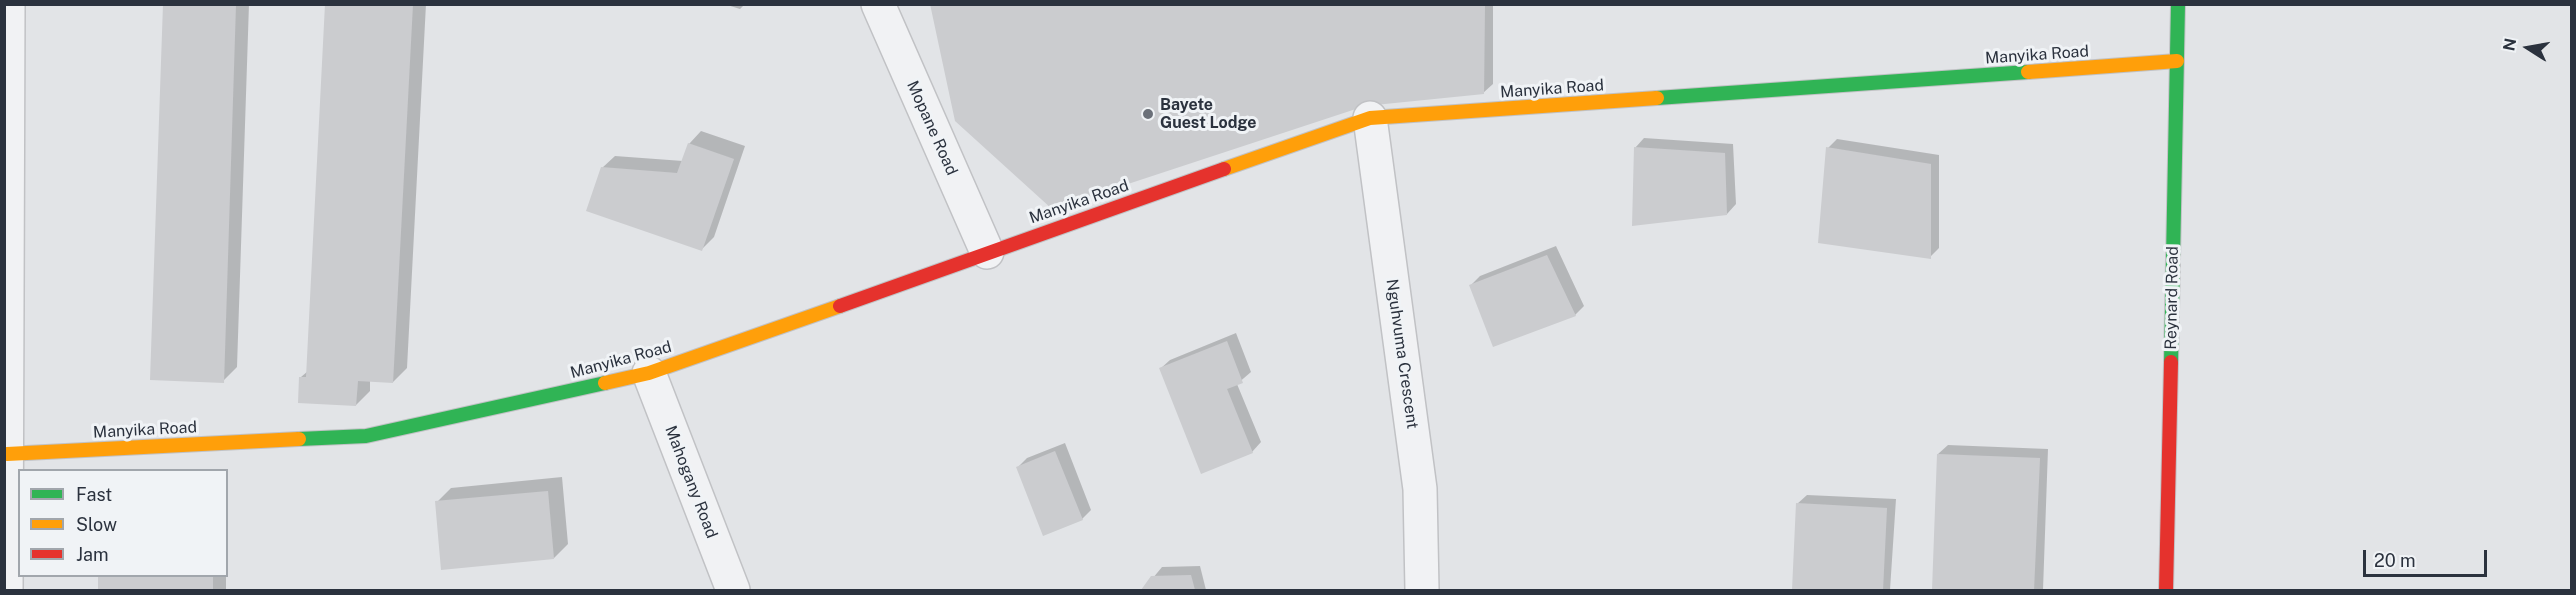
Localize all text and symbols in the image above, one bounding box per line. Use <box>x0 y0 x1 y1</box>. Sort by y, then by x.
north arrow <box>2498 18 2558 78</box>
text: N <box>2499 37 2520 52</box>
street label: Manyika Road <box>1984 42 2090 68</box>
street label: Manyika Road <box>1499 76 1605 102</box>
street label: Mopane Road <box>903 78 961 178</box>
place label: Bayete Guest Lodge <box>1160 95 1257 133</box>
marker: Bayete Guest Lodge <box>1141 107 1155 121</box>
street label: Manyika Road <box>1027 176 1131 228</box>
street label: Reynard Road <box>2161 246 2183 350</box>
street label: Nguhvuma Crescent <box>1382 278 1422 430</box>
street label: Manyika Road <box>568 337 674 383</box>
street label: Manyika Road <box>93 418 197 442</box>
street label: Mahogany Road <box>661 423 721 541</box>
legend <box>18 469 228 577</box>
text: Fast <box>76 484 112 505</box>
text: Slow <box>76 514 117 535</box>
scale bar <box>2366 538 2490 576</box>
text: Jam <box>76 544 109 565</box>
text: 20 m <box>2374 550 2416 571</box>

